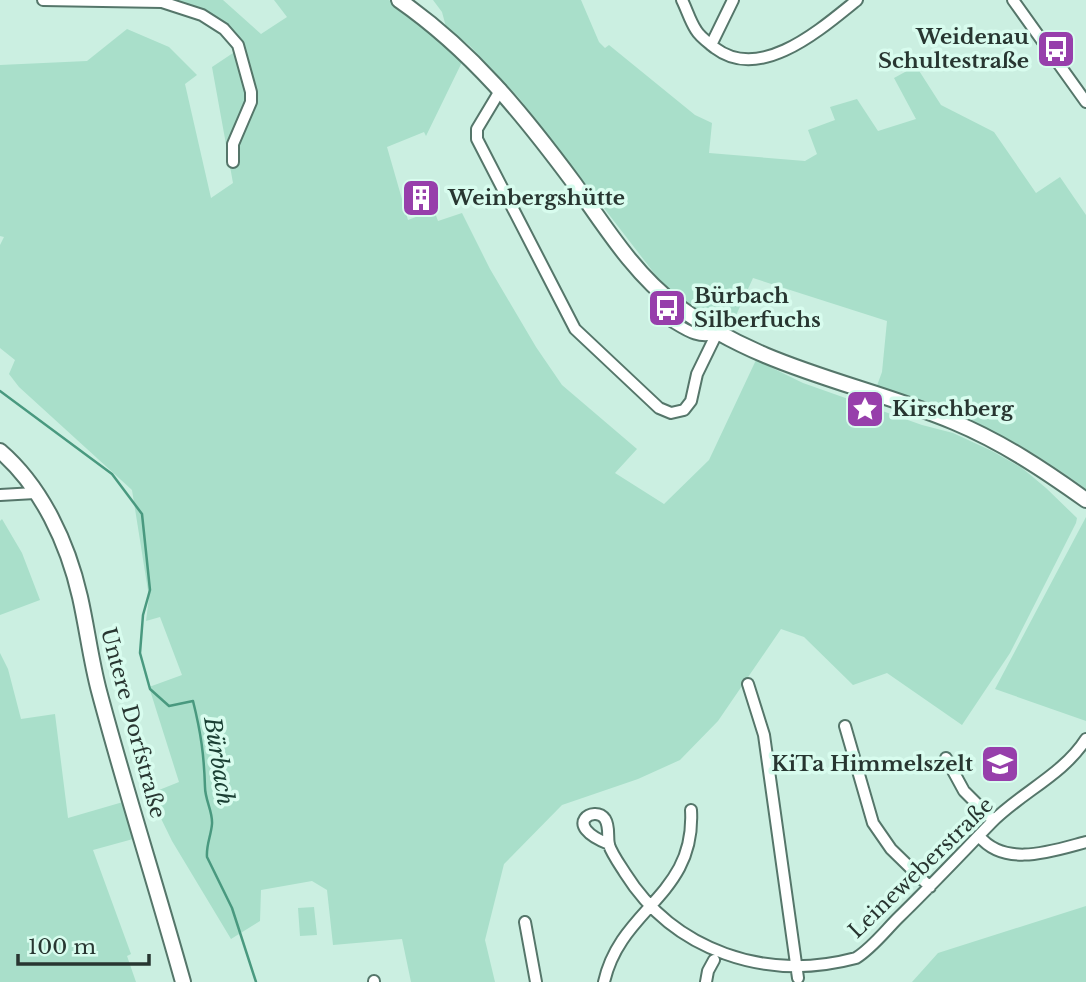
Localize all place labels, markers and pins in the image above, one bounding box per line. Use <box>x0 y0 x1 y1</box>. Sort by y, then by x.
place label: Weidenau Schultestraße <box>878 24 1029 74</box>
bus stop icon: Weidenau Schultestraße <box>1035 28 1077 70</box>
building icon: Weinbergshütte <box>400 177 442 219</box>
place label: Weinbergshütte <box>447 185 625 211</box>
place label: Bürbach Silberfuchs <box>694 283 821 333</box>
bus stop icon: Bürbach Silberfuchs <box>646 287 688 329</box>
place icon: Kirschberg <box>844 388 886 430</box>
place label: Kirschberg <box>892 396 1015 422</box>
school or university icon: KiTa Himmelszelt <box>979 743 1021 785</box>
place label: KiTa Himmelszelt <box>771 751 973 777</box>

